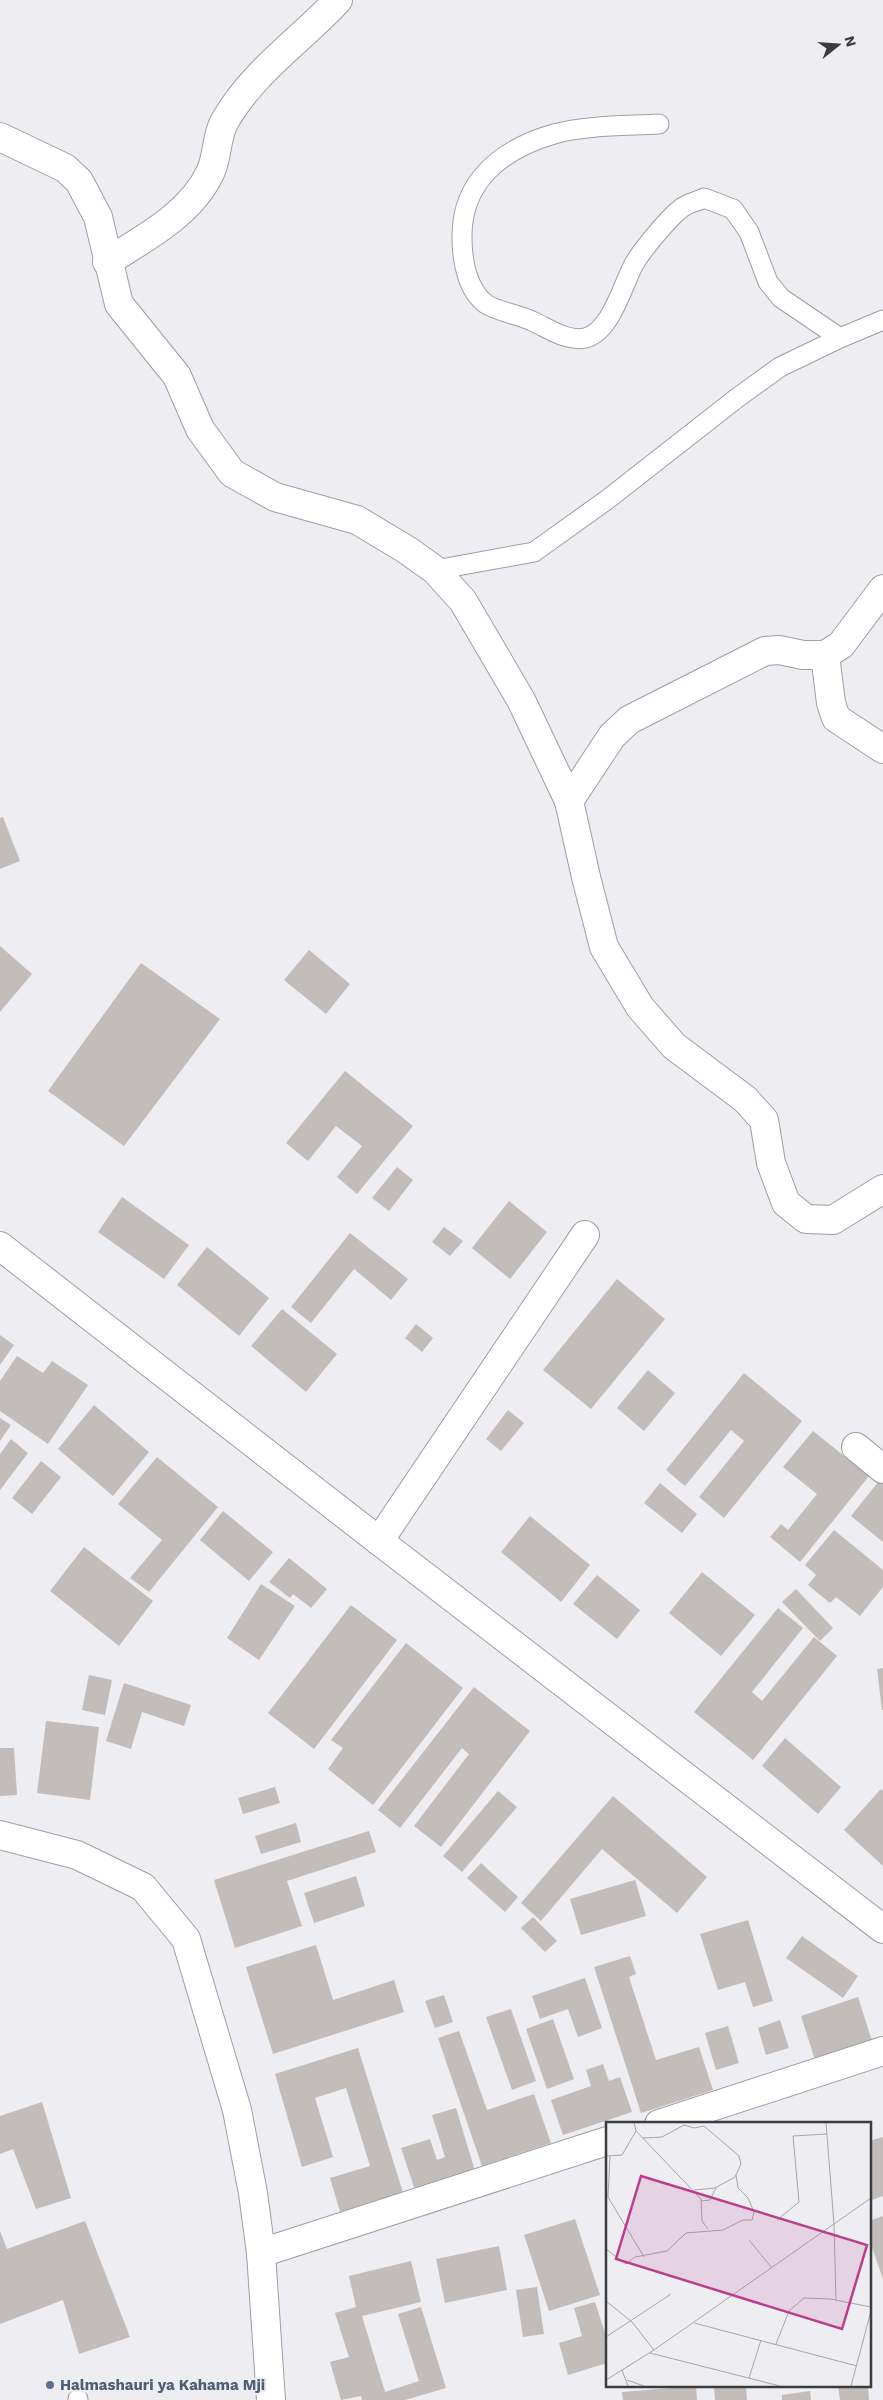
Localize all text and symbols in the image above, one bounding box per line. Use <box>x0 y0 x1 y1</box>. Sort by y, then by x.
north arrow <box>813 20 863 70</box>
text: N <box>841 34 860 48</box>
inset map <box>606 2122 870 2388</box>
place label: Halmashauri ya Kahama Mji <box>60 2376 265 2394</box>
marker: Halmashauri ya Kahama Mji <box>44 2379 56 2391</box>

